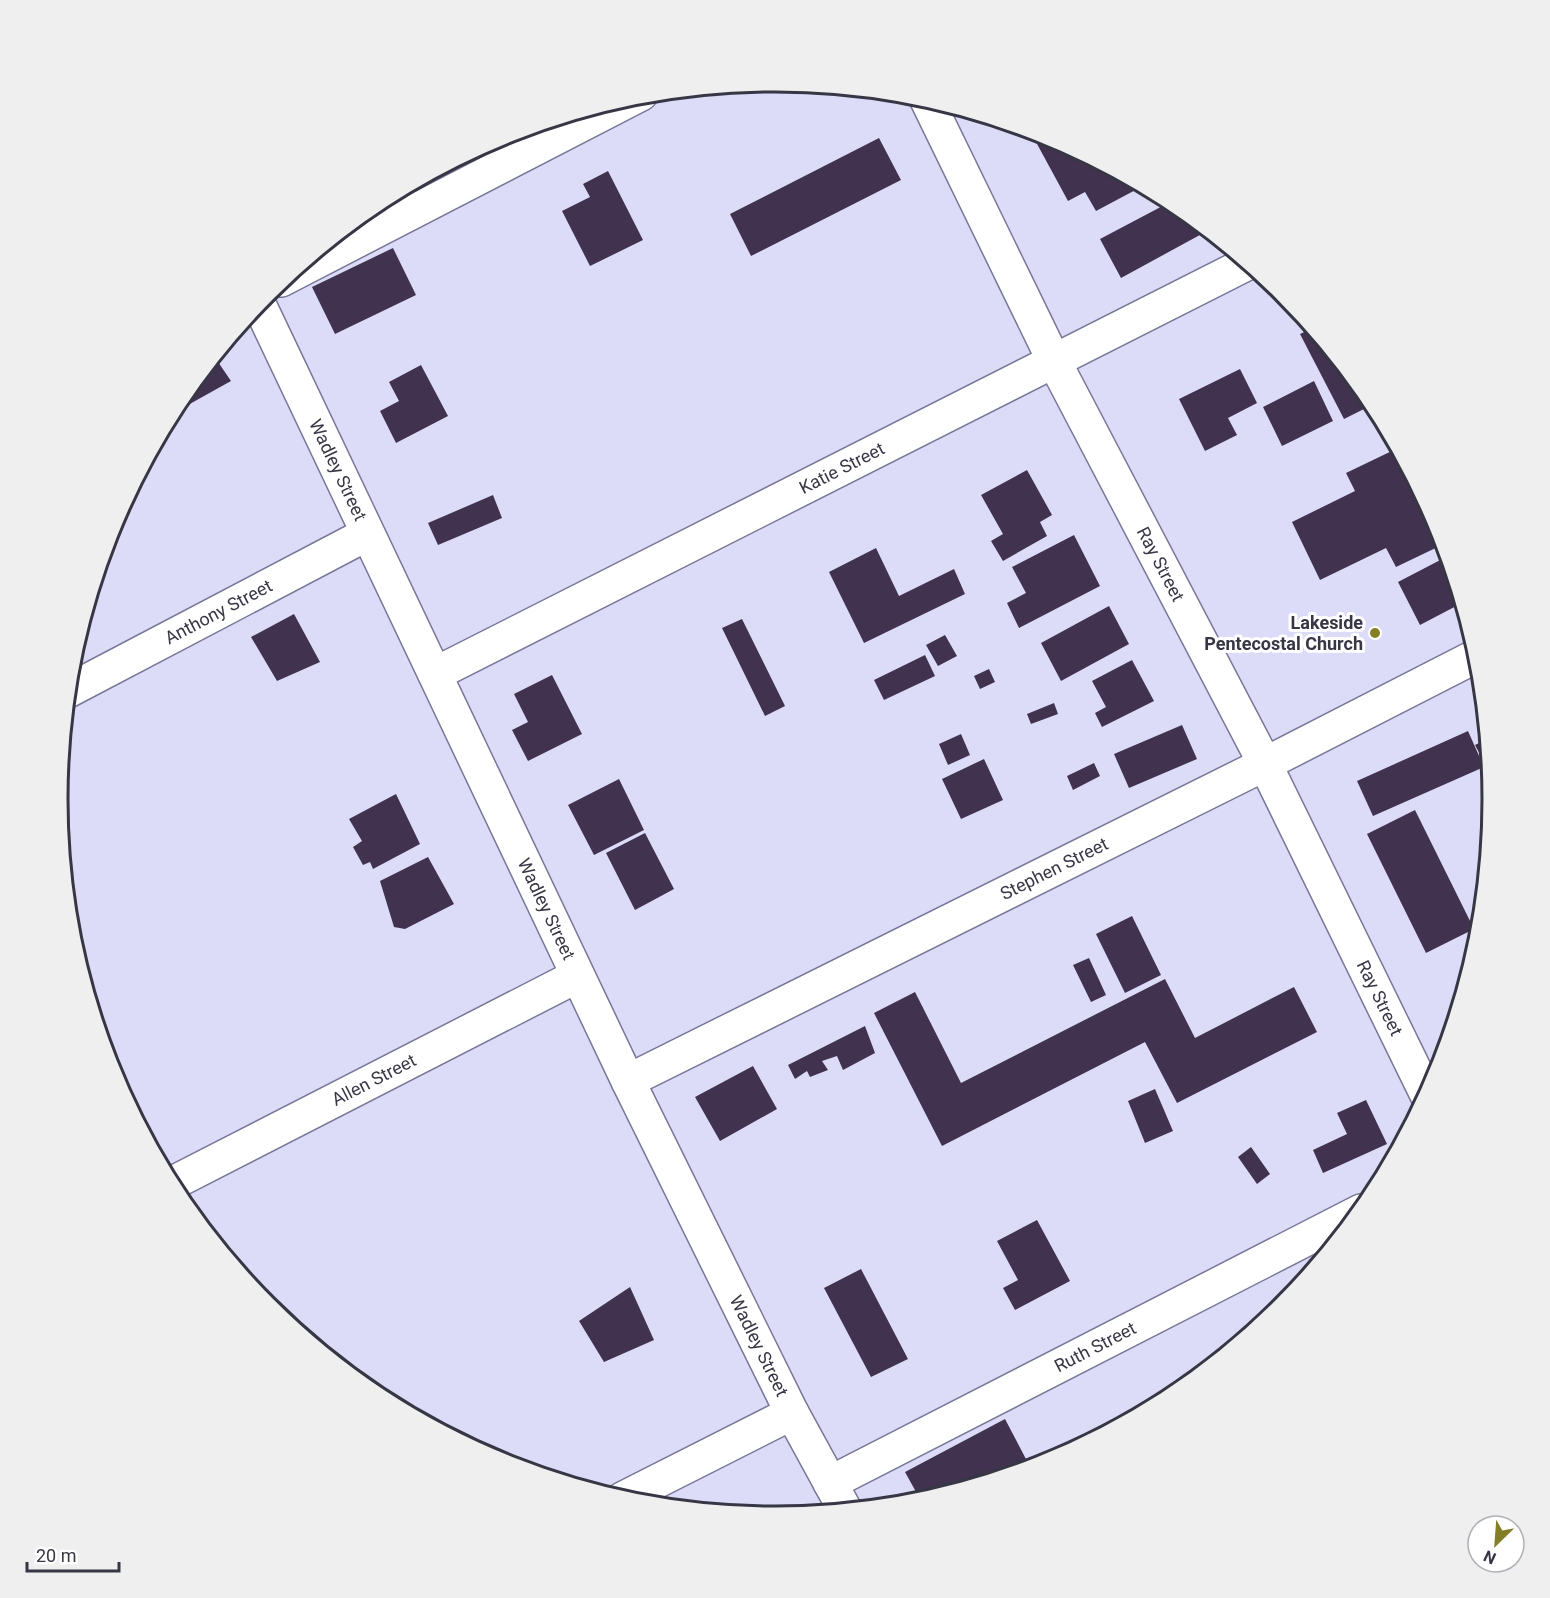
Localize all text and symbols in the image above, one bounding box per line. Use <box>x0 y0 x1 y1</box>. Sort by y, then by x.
street label: Wadley Street <box>305 416 371 524</box>
street label: Katie Street <box>796 437 888 498</box>
street label: Ray Street <box>1133 523 1189 605</box>
street label: Anthony Street <box>161 575 276 648</box>
place label: Lakeside Pentecostal Church <box>1204 612 1363 654</box>
marker: Lakeside Pentecostal Church <box>1368 626 1382 640</box>
street label: Stephen Street <box>997 833 1111 904</box>
street label: Wadley Street <box>514 855 580 963</box>
street label: Ray Street <box>1353 957 1407 1039</box>
street label: Allen Street <box>328 1049 420 1110</box>
street label: Wadley Street <box>726 1292 793 1400</box>
street label: Ruth Street <box>1051 1317 1139 1376</box>
north arrow <box>1466 1514 1526 1574</box>
scale bar <box>27 1535 118 1573</box>
text: 20 m <box>36 1545 76 1566</box>
text: N <box>1481 1546 1499 1568</box>

